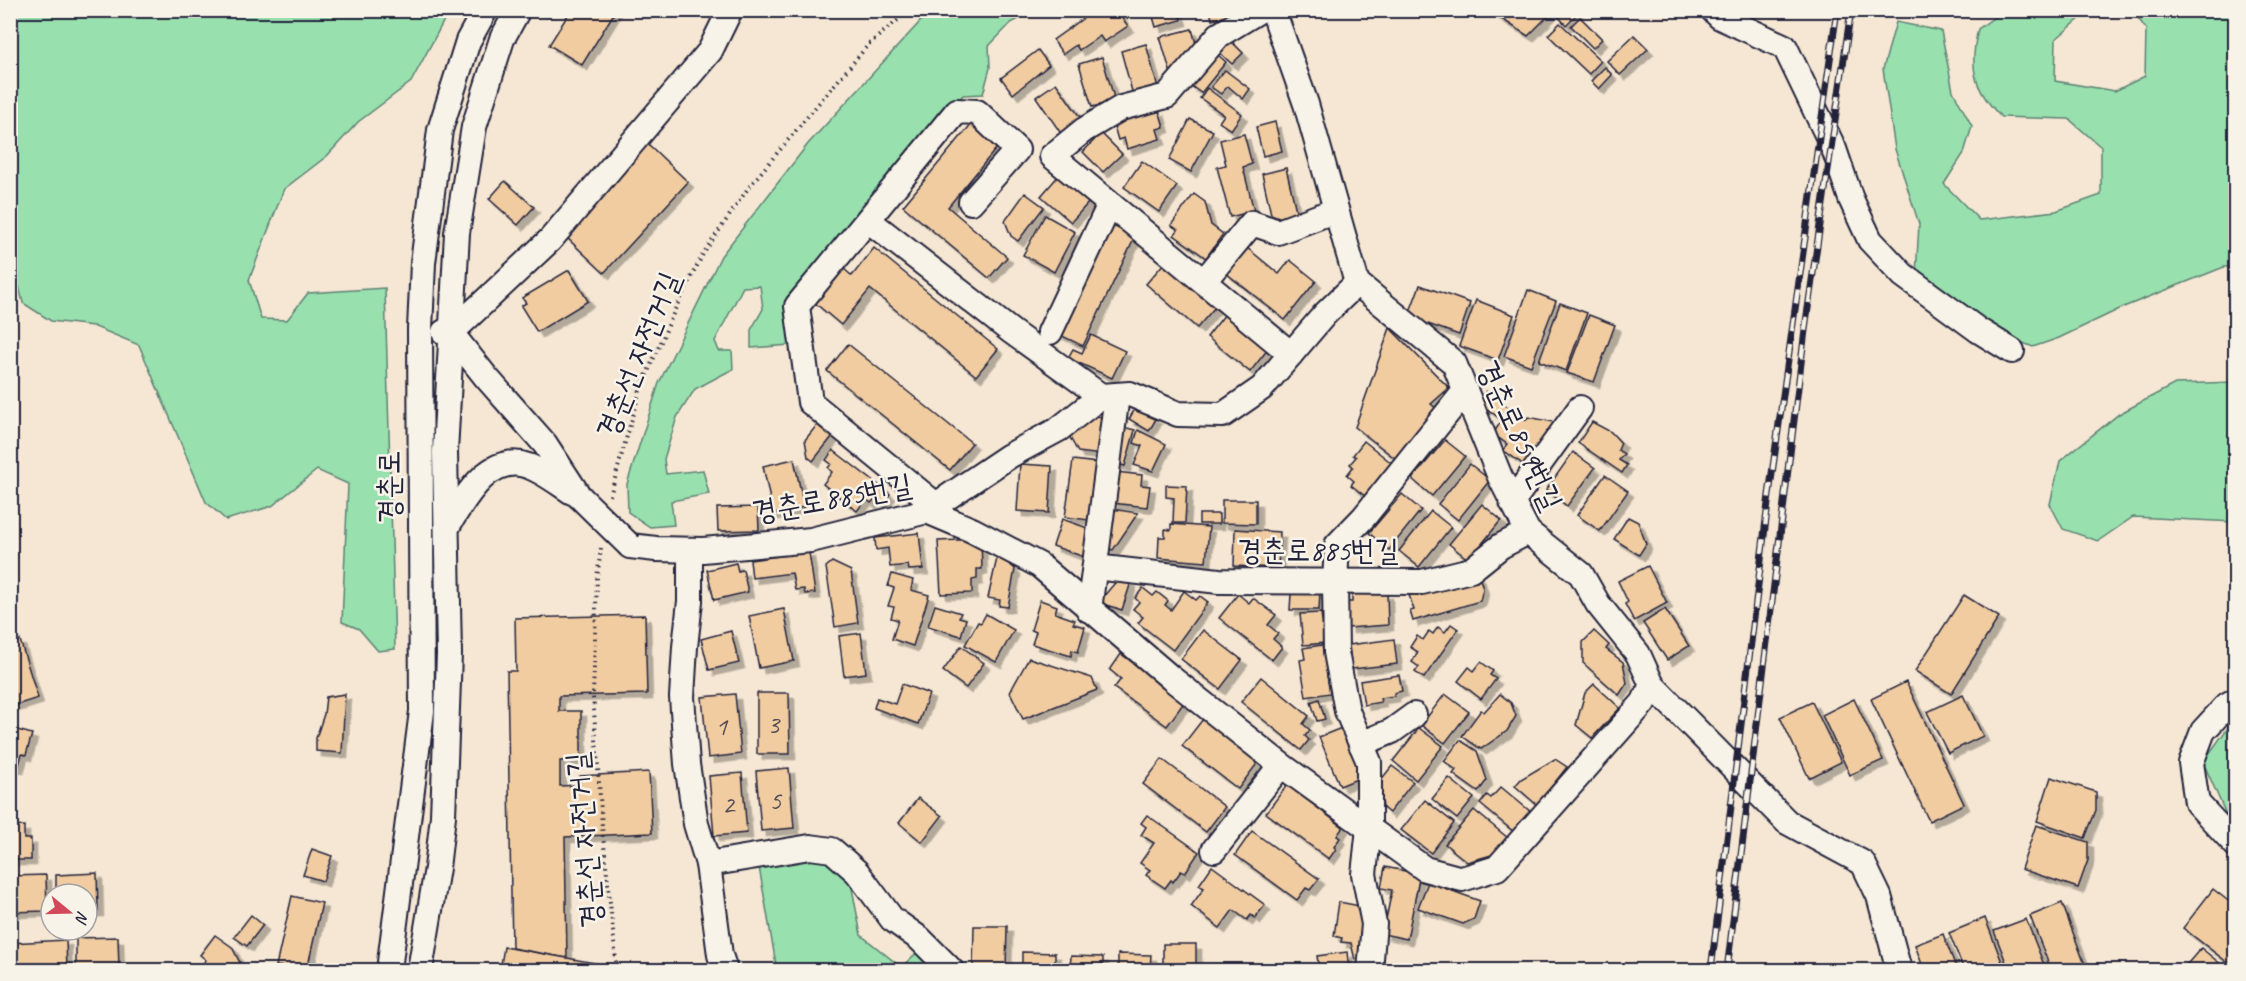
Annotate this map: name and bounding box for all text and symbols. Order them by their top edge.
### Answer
street label: 경춘선 자전거길 [587,266,689,444]
street label: 경춘로859번길 [1469,354,1571,516]
street label: 경춘로 [370,451,408,523]
street label: 경춘로885번길 [749,465,915,531]
street label: 경춘로885번길 [1237,531,1399,569]
house number: 3 [767,707,781,741]
house number: 1 [715,709,729,743]
street label: 경춘선 자전거길 [557,751,611,929]
house number: 5 [769,783,783,817]
house number: 2 [722,787,736,821]
north arrow [39,882,99,942]
text: N [70,909,93,927]

